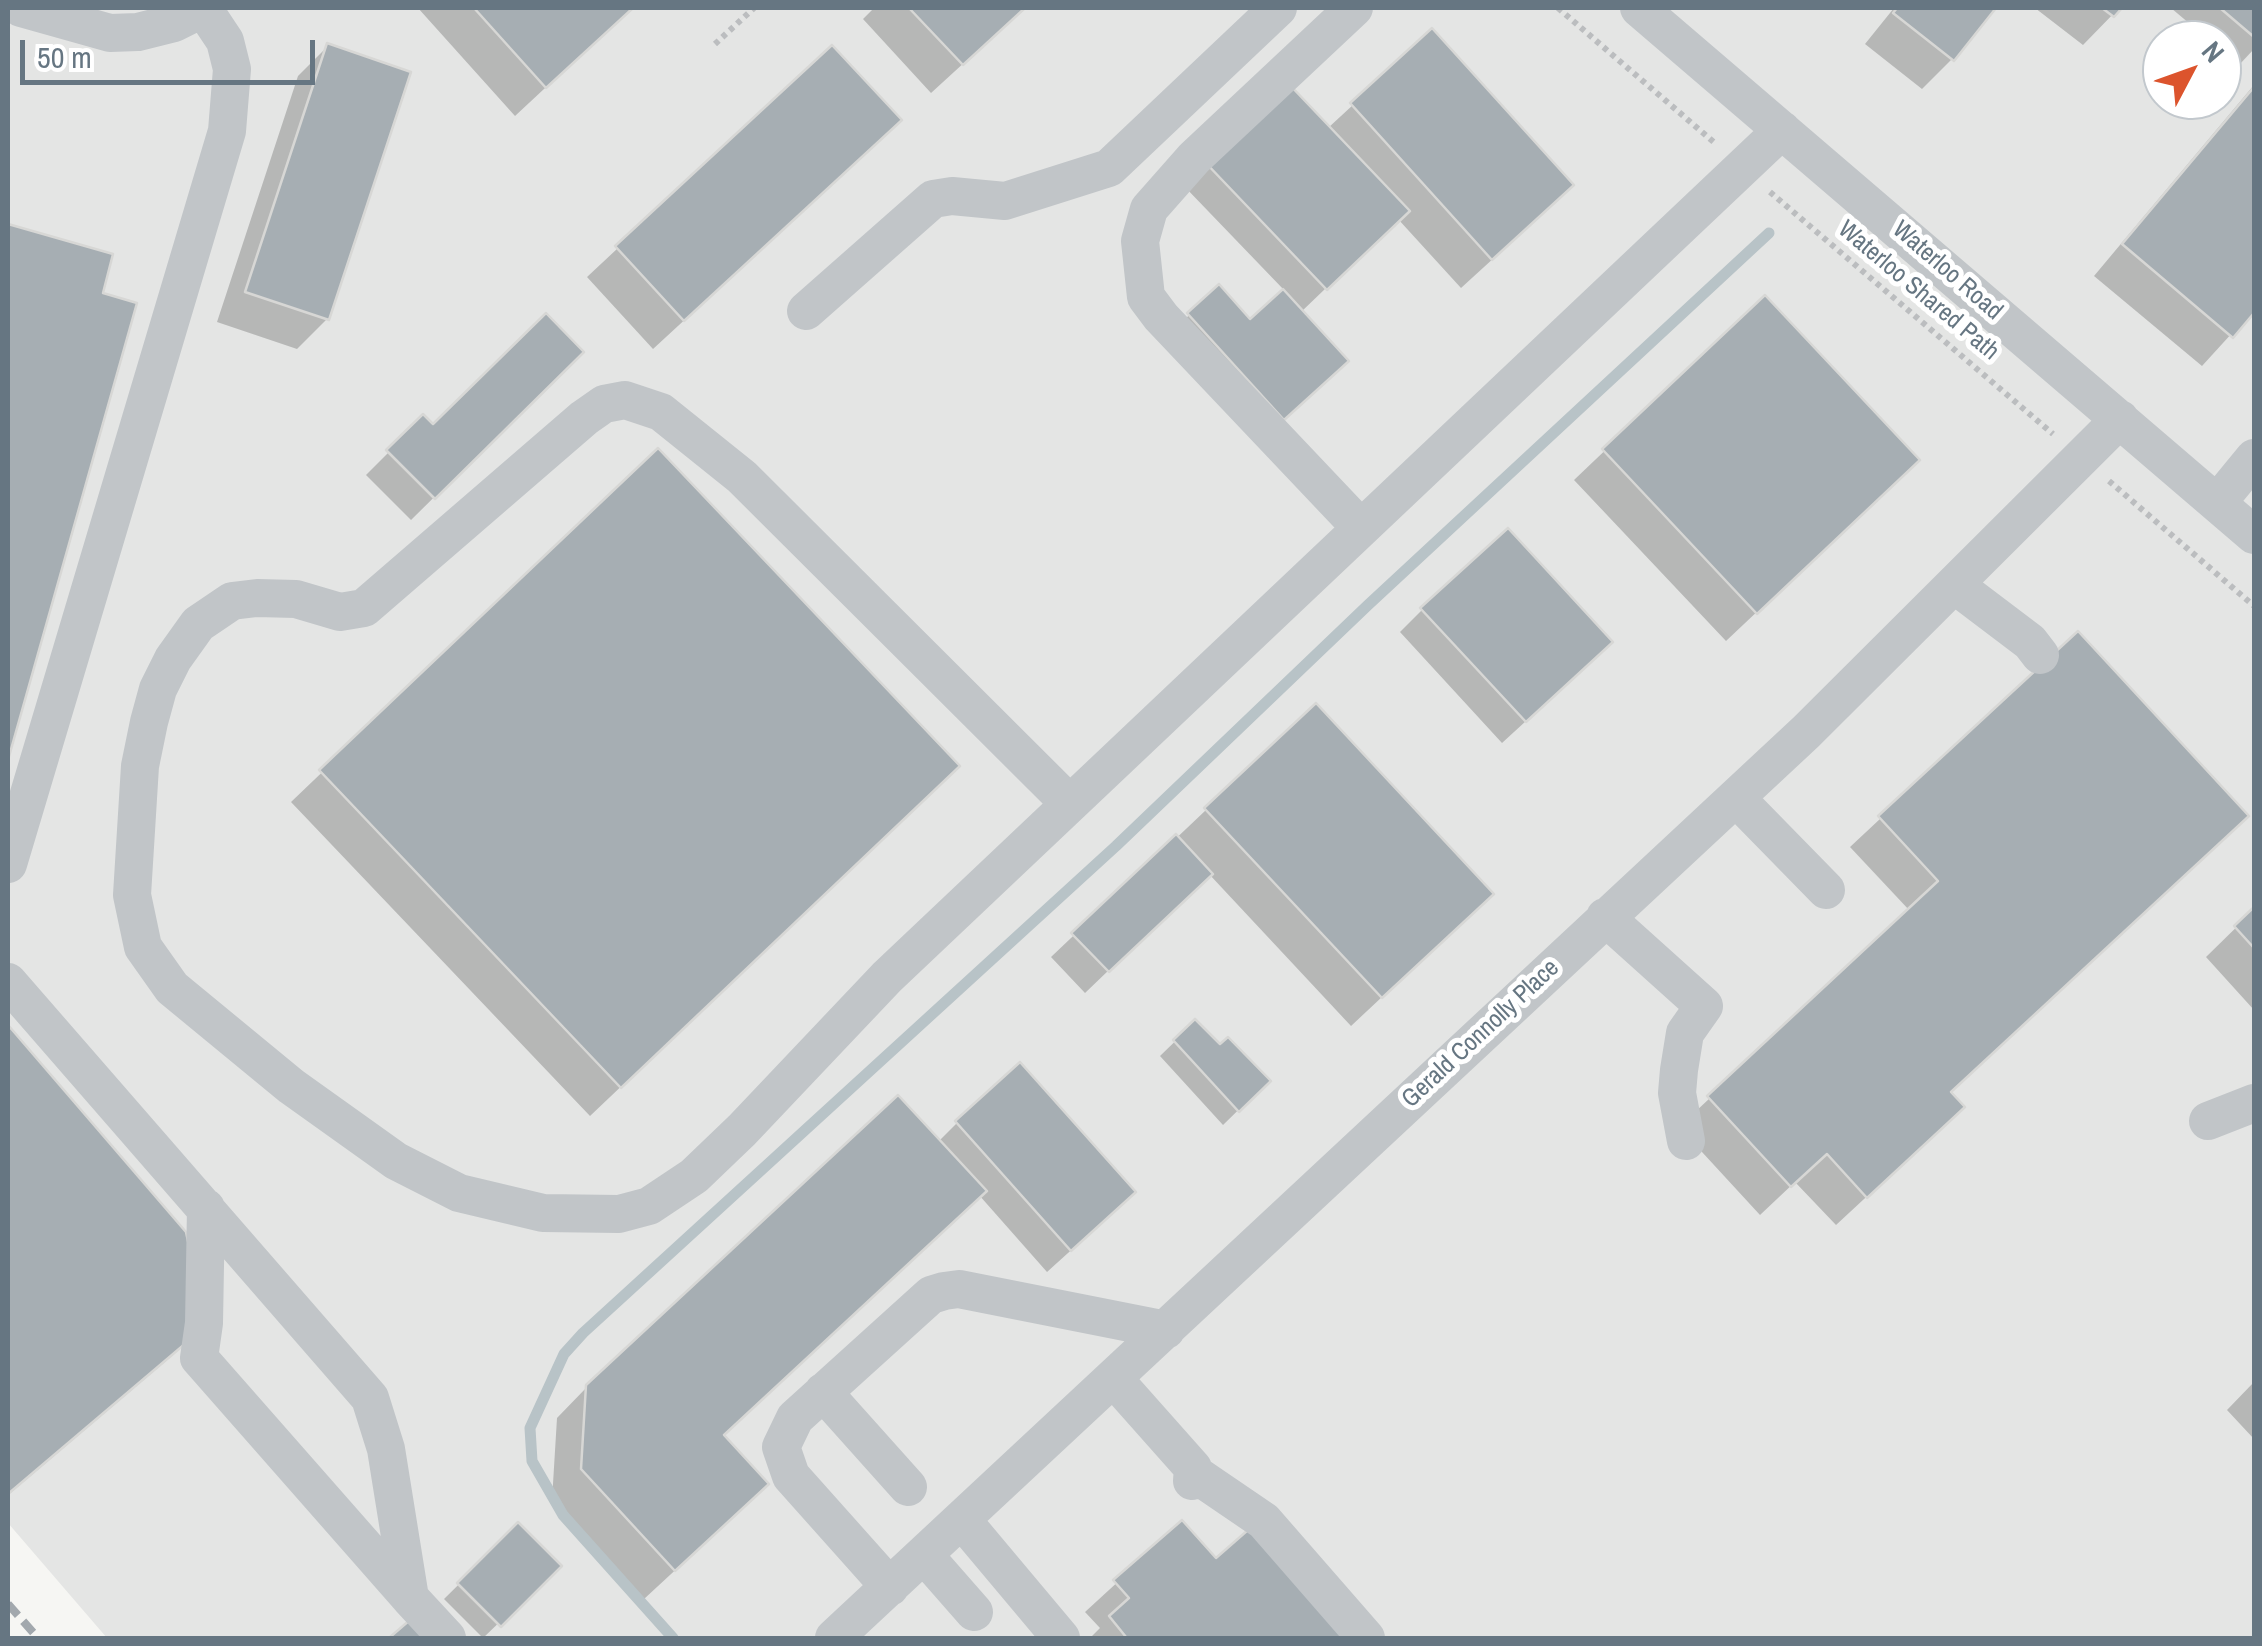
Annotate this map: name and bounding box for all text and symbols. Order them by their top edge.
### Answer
scale bar [25,20,320,82]
north arrow [2142,20,2242,120]
text: N [2193,33,2233,70]
text: 50 m [37,37,92,77]
street label: Waterloo Shared Path [1831,215,2005,367]
street label: Waterloo Road [1886,215,2008,327]
street label: Gerald Connolly Place [1396,953,1566,1115]

